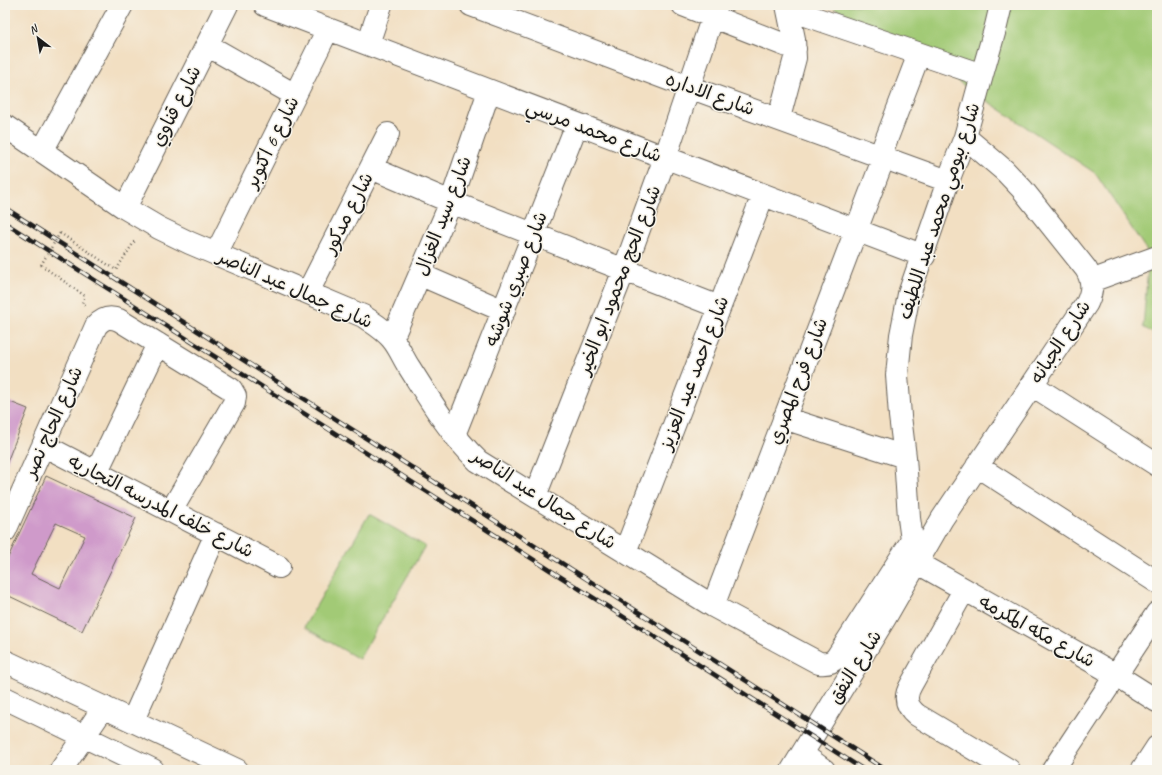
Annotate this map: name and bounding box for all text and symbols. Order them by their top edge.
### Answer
north arrow [18,18,58,58]
text: N [26,21,41,37]
street label: شارع قناوي [145,62,208,151]
street label: شارع الاداره [662,67,758,122]
street label: شارع 6 اكتوبر [239,92,305,194]
street label: شارع محمد مرسي [522,94,665,172]
street label: شارع بيومي محمد عبد اللطيف [893,99,989,324]
street label: شارع سيد الغزال [409,153,478,280]
street label: شارع مدكور [316,168,380,260]
street label: شارع الحج محمود ابو الخير [571,182,667,380]
street label: شارع صبري شوشه [479,208,555,351]
street label: شارع جمال عبد الناصر [211,243,376,335]
street label: شارع احمد عبد العزيز [653,293,735,456]
street label: شارع الجبانه [1024,296,1097,389]
street label: شارع فرح المصري [763,314,835,449]
street label: شارع الحاج نصر [17,362,89,484]
street label: شارع جمال عبد الناصر [465,442,621,556]
street label: شارع خلف المدرسه التجاريه [64,449,258,564]
street label: شارع مكه المكرمه [974,589,1099,674]
street label: شارع النفق [823,626,888,709]

